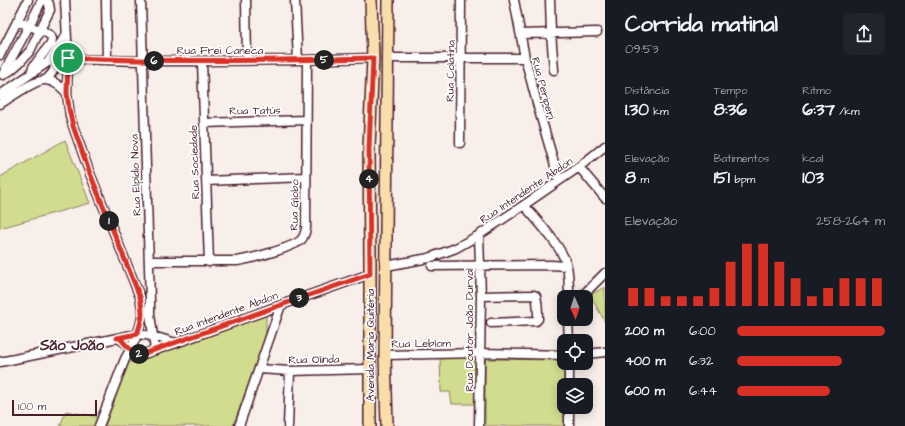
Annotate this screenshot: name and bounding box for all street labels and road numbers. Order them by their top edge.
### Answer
street label: Rua Colatina [442,40,459,102]
street label: Rua Frei Caneca [177,43,264,58]
street label: Rua Periperi [528,55,559,121]
street label: Rua Tatús [229,103,281,118]
street label: Rua Sociedade [186,125,203,199]
street label: Rua Elpídio Nova [127,133,144,216]
street label: Rua Intendente Abdon [477,153,576,227]
street label: Rua Globo [287,178,302,231]
street label: Rua Doutor João Durval [462,268,477,392]
street label: Rua Intendente Abdon [172,288,280,339]
street label: Avenida Maria Quitéria [363,288,378,401]
street label: Rua Leblom [391,335,451,352]
street label: Rua Olinda [288,352,340,367]

